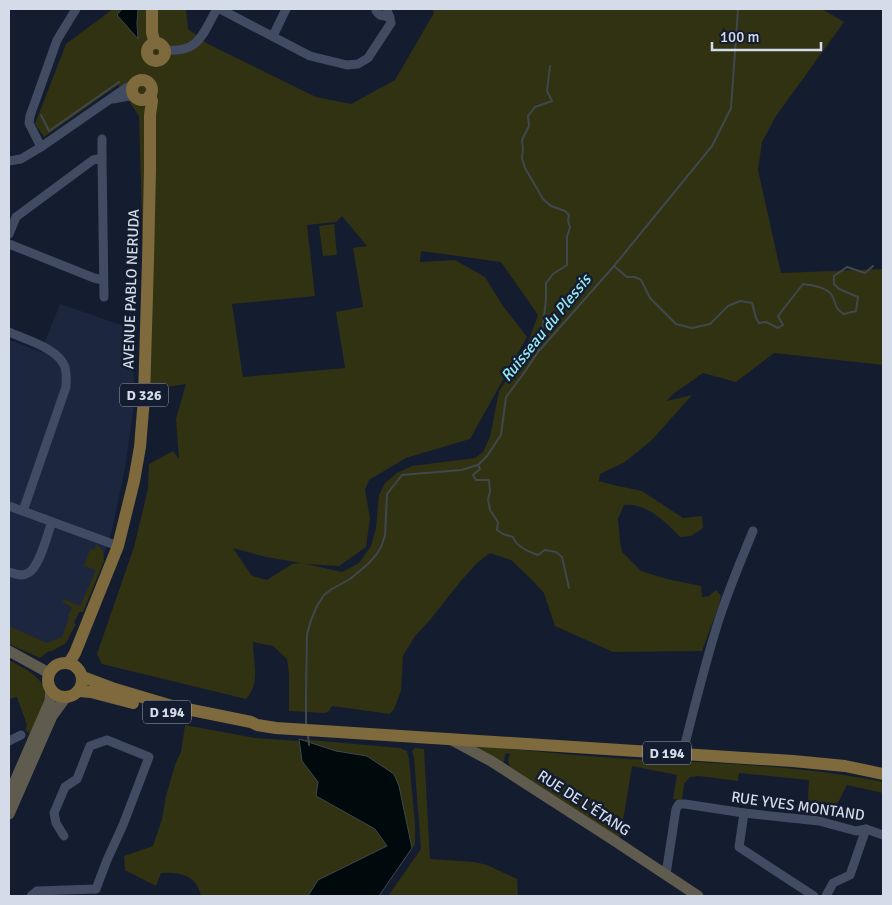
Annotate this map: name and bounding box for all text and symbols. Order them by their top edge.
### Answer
scale bar [712,20,821,52]
text: 100 m [720,28,760,46]
street label: AVENUE PABLO NERUDA [119,209,143,369]
water label: Ruisseau du Plessis [497,269,597,386]
road number: D 326 [120,384,168,406]
road number: D 194 [143,700,191,724]
road number: D 194 [643,741,691,764]
street label: RUE DE L'ÉTANG [534,766,634,840]
street label: RUE YVES MONTAND [730,788,866,824]

